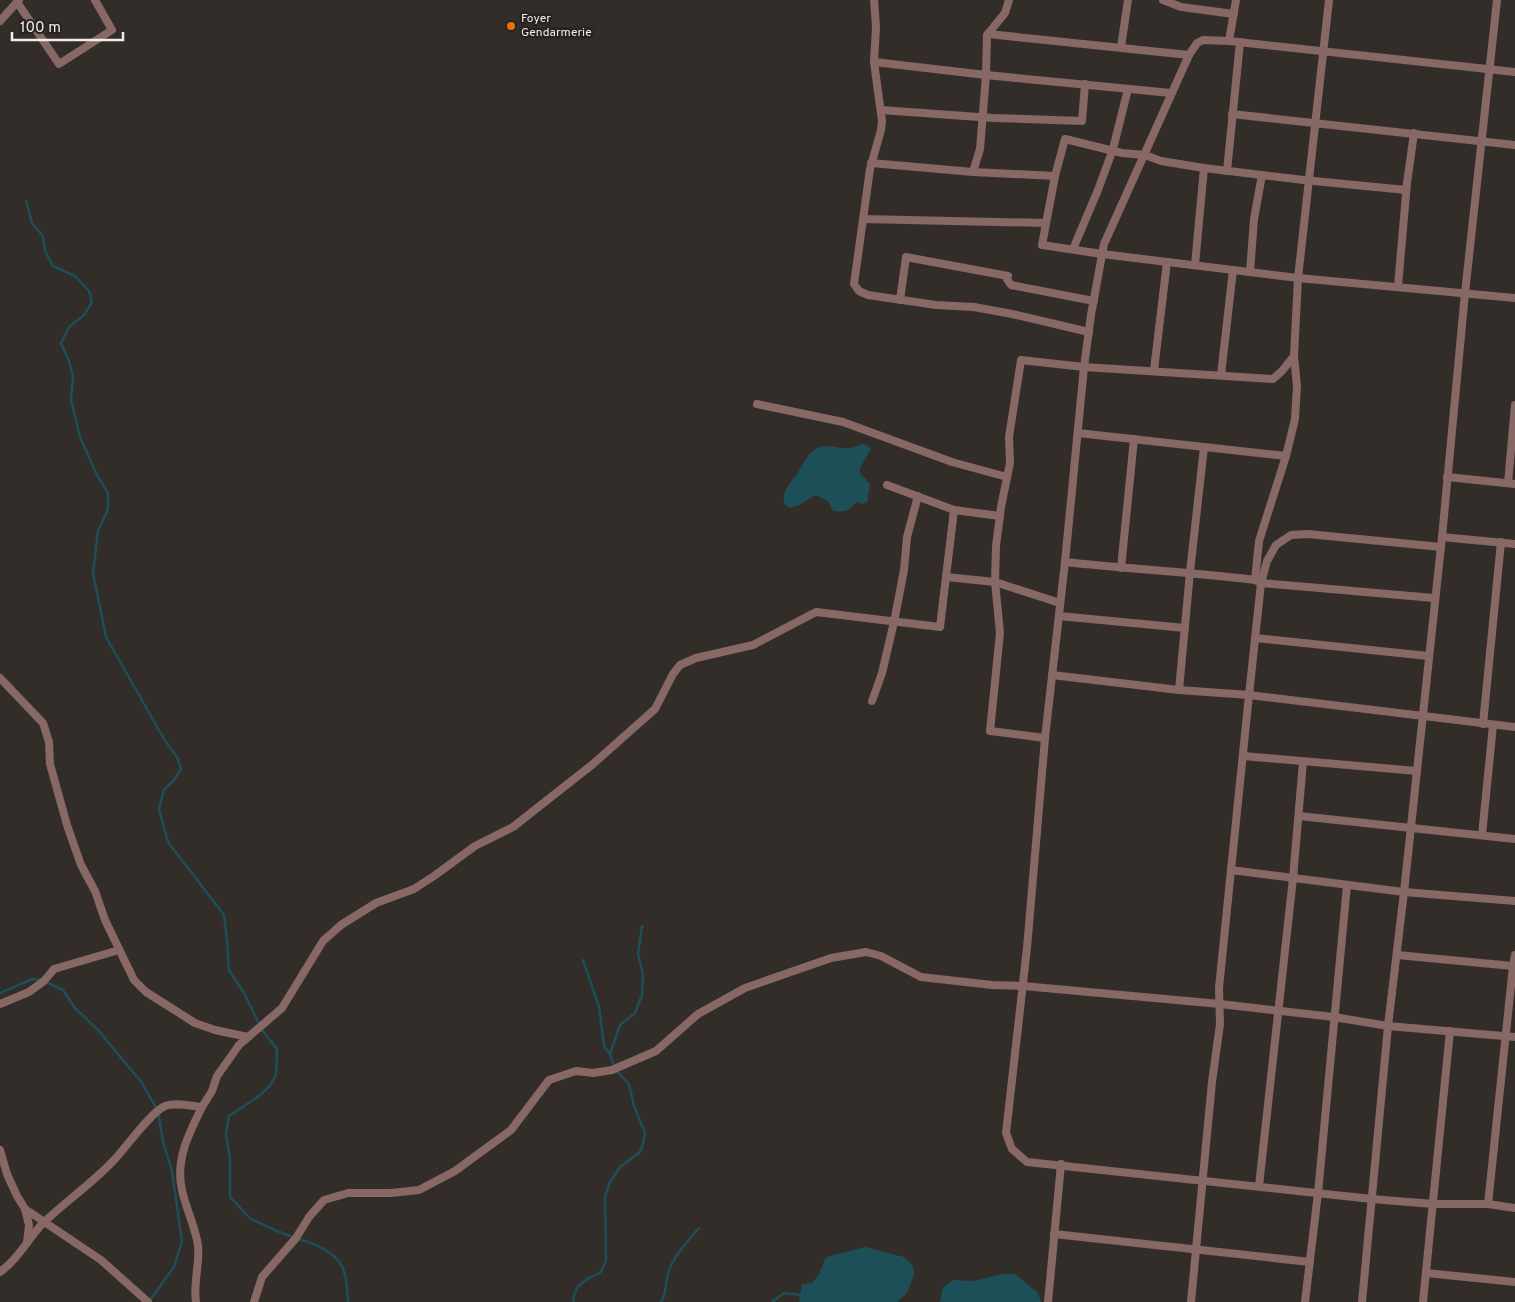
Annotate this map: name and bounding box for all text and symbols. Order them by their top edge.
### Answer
scale bar [12,10,124,42]
place label: Foyer Gendarmerie [521,11,592,41]
text: 100 m [20,19,61,38]
marker: Foyer Gendarmerie [505,20,517,32]

